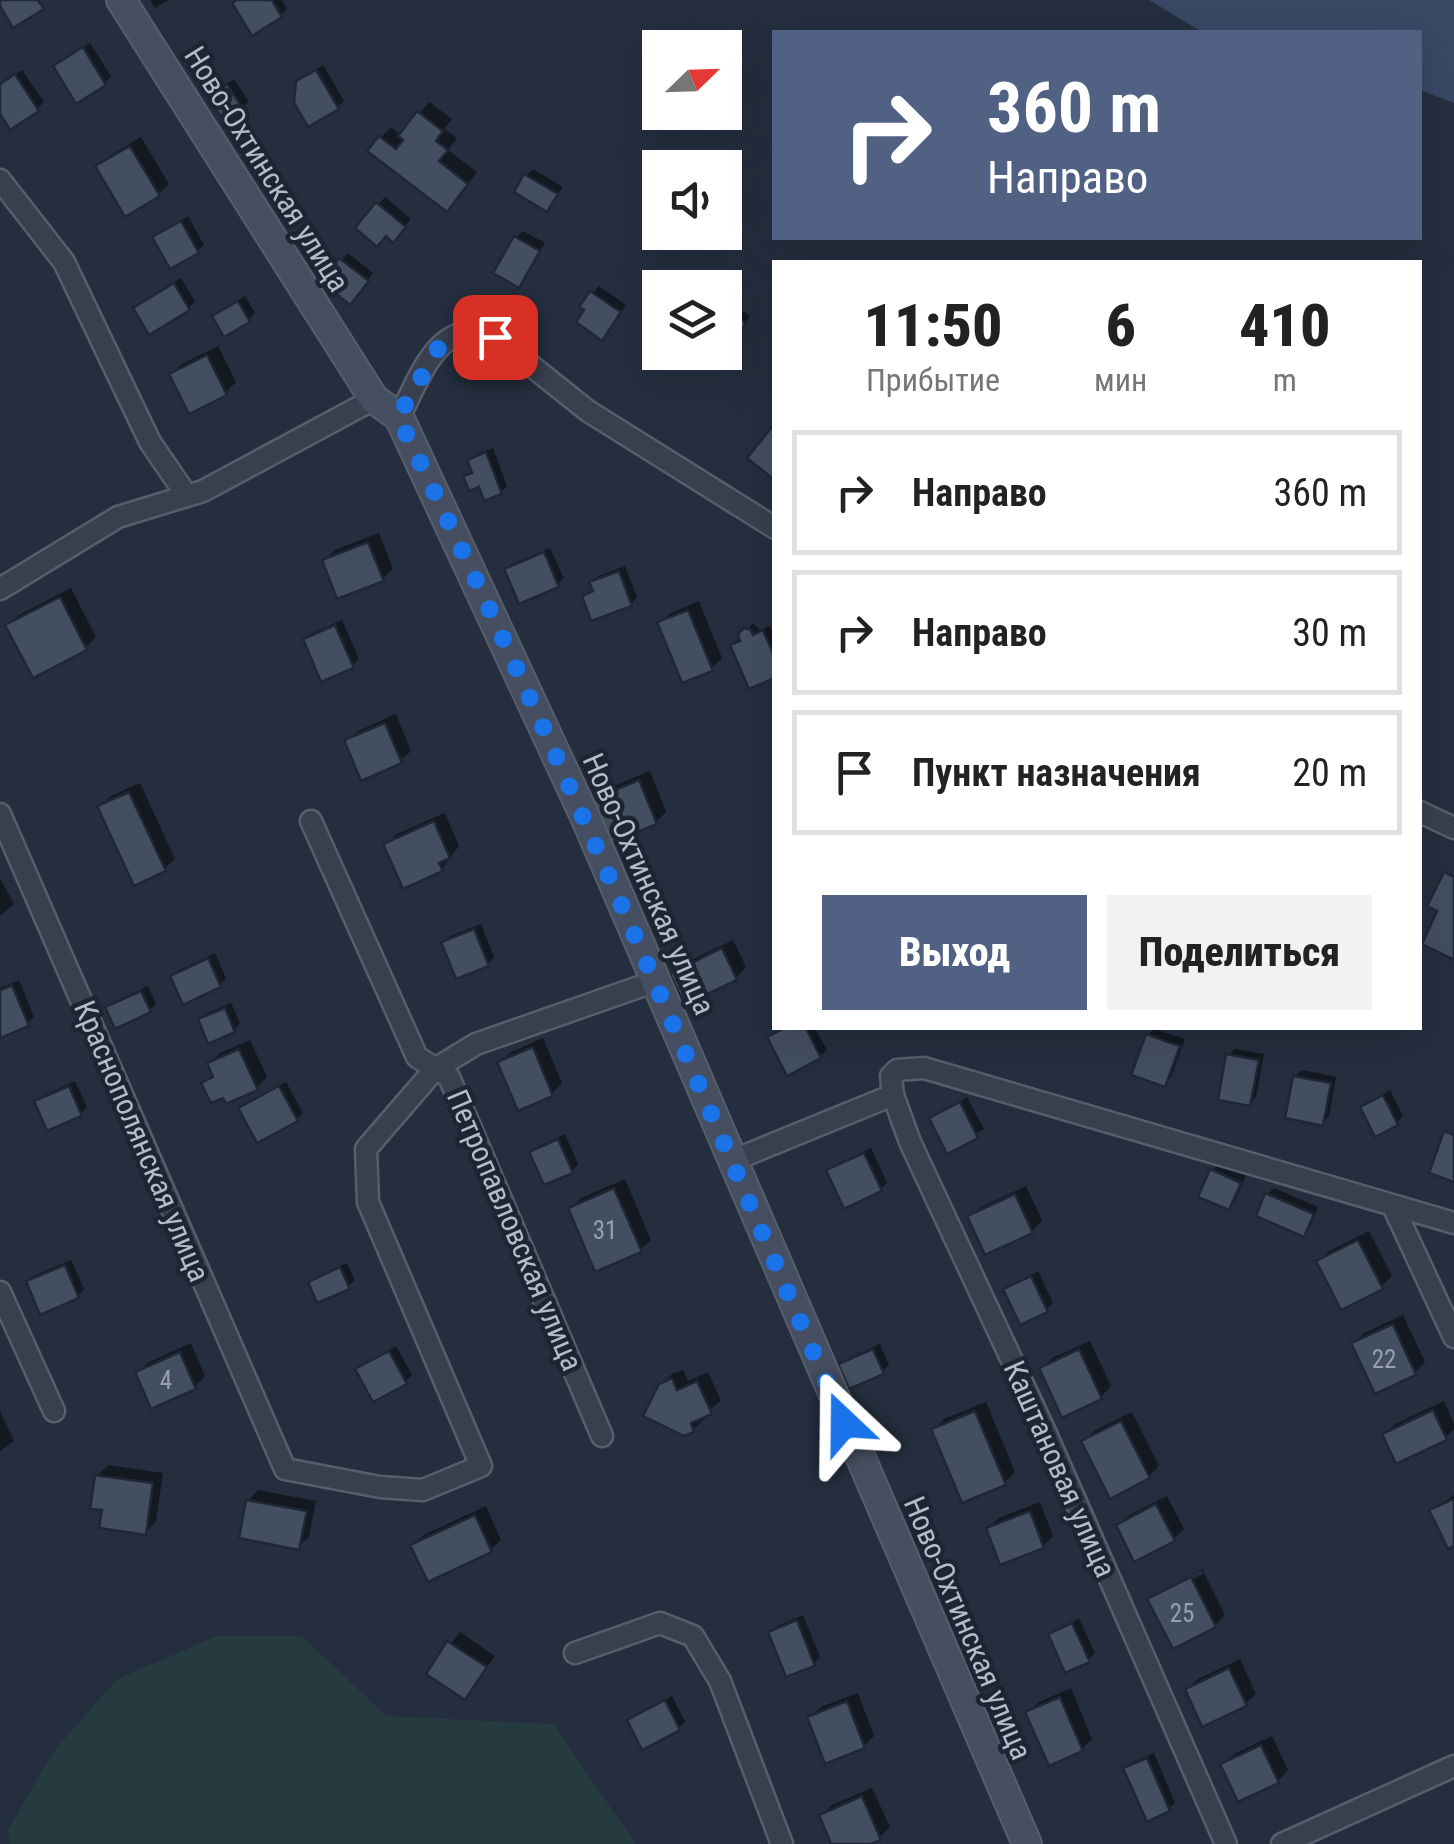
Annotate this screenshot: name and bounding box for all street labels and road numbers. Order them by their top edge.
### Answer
street label: Ново-Охтинская улица [177,40,357,298]
street label: Ново-Охтинская улица [576,748,722,1020]
street label: Краснополянская улица [67,995,217,1287]
street label: Петропавловская улица [440,1084,590,1376]
street label: Каштановая улица [997,1355,1123,1583]
street label: Ново-Охтинская улица [897,1491,1039,1765]

